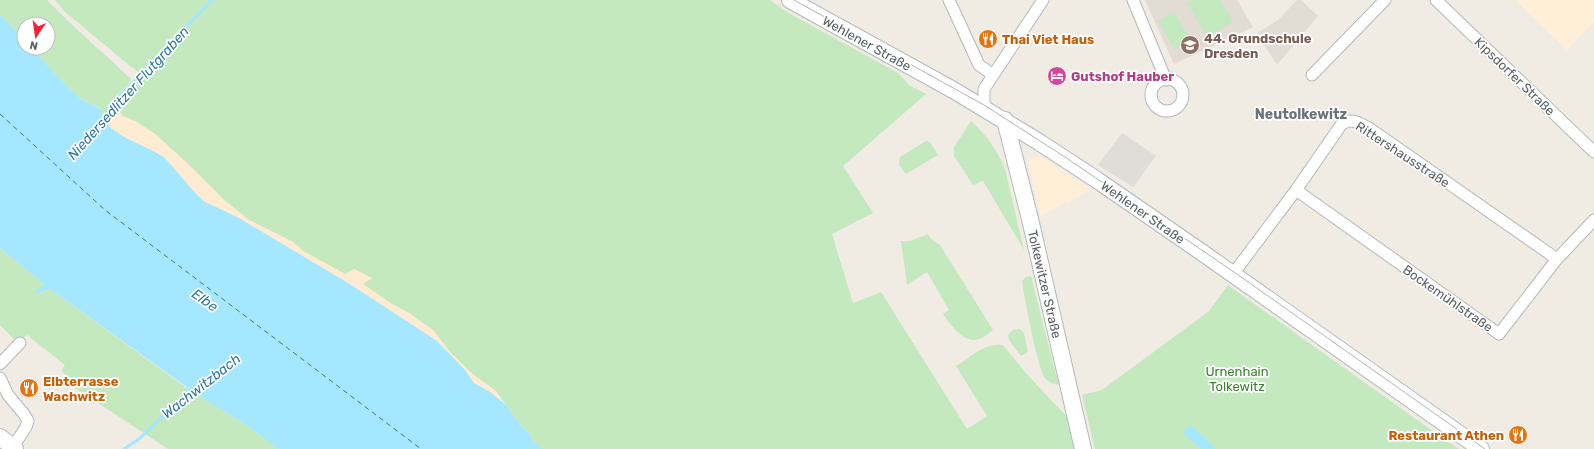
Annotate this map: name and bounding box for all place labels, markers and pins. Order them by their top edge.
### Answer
restaurant icon: Thai Viet Haus [977,28,999,50]
place label: 44. Grundschule Dresden [1204,31,1312,61]
place label: Thai Viet Haus [1002,32,1094,47]
school or university icon: 44. Grundschule Dresden [1179,34,1201,56]
hotel icon: Gutshof Hauber [1046,65,1068,87]
place label: Gutshof Hauber [1071,69,1174,84]
place label: Elbterrasse Wachwitz [43,374,119,404]
restaurant icon: Elbterrasse Wachwitz [18,377,40,399]
restaurant icon: Restaurant Athen [1507,424,1529,446]
place label: Restaurant Athen [1388,428,1504,443]

